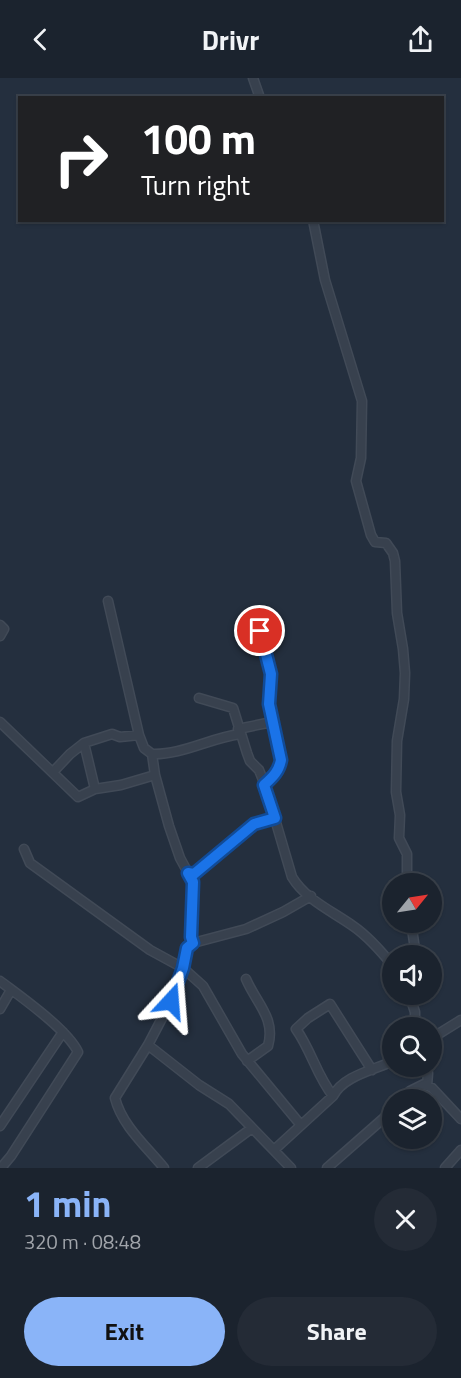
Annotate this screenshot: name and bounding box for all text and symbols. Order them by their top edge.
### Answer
text: Drivr [202,19,259,60]
icon: back [24,23,57,56]
icon: share [404,23,437,56]
text: 100 m [141,106,256,170]
icon: right [42,120,120,198]
text: Turn right [141,164,250,205]
pin [234,605,285,656]
icon: arrive [243,614,276,647]
north arrow [382,873,442,933]
map controls [382,873,442,1149]
button: sound [382,945,442,1005]
position arrow [139,969,203,1033]
button: search [382,1017,442,1077]
button: layers [382,1089,442,1149]
text: 1 min [24,1176,111,1231]
button: close [374,1188,437,1251]
text: 320 m · 08:48 [24,1226,141,1257]
button: Exit [24,1297,225,1366]
button: Share [237,1297,437,1366]

